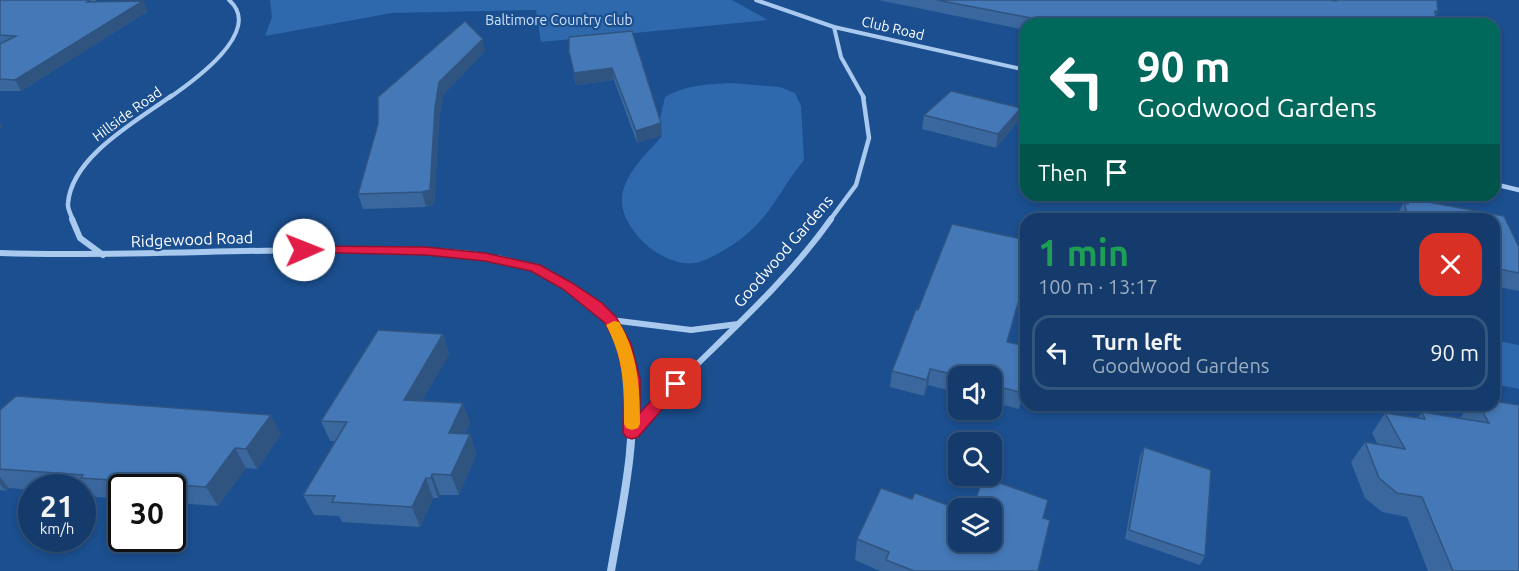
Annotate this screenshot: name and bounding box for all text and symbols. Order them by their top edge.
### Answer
park label: Baltimore Country Club [485,12,633,28]
street label: Club Road [860,13,926,43]
icon: left [1038,42,1116,120]
text: 90 m [1137,43,1231,90]
street label: Hillside Road [89,84,165,144]
text: Goodwood Gardens [1137,92,1377,122]
icon: arrive [1100,156,1133,189]
text: Then [1038,160,1088,185]
street label: Goodwood Gardens [730,191,836,310]
position arrow [272,218,336,282]
street label: Ridgewood Road [131,228,253,250]
text: 1 min [1038,232,1129,273]
button: close [1419,233,1482,296]
text: 100 m · 13:17 [1038,275,1158,298]
text: Turn left [1092,329,1182,354]
icon: left [1041,336,1074,369]
text: 90 m [1430,340,1479,365]
text: Goodwood Gardens [1092,354,1269,377]
pin [650,358,701,409]
map controls [948,366,1002,552]
button: sound [948,366,1002,420]
icon: arrive [659,367,692,400]
button: search [948,432,1002,486]
speed limit sign: 30 [108,474,186,552]
text: 21 [40,489,74,523]
button: layers [948,498,1002,552]
text: km/h [40,520,74,537]

